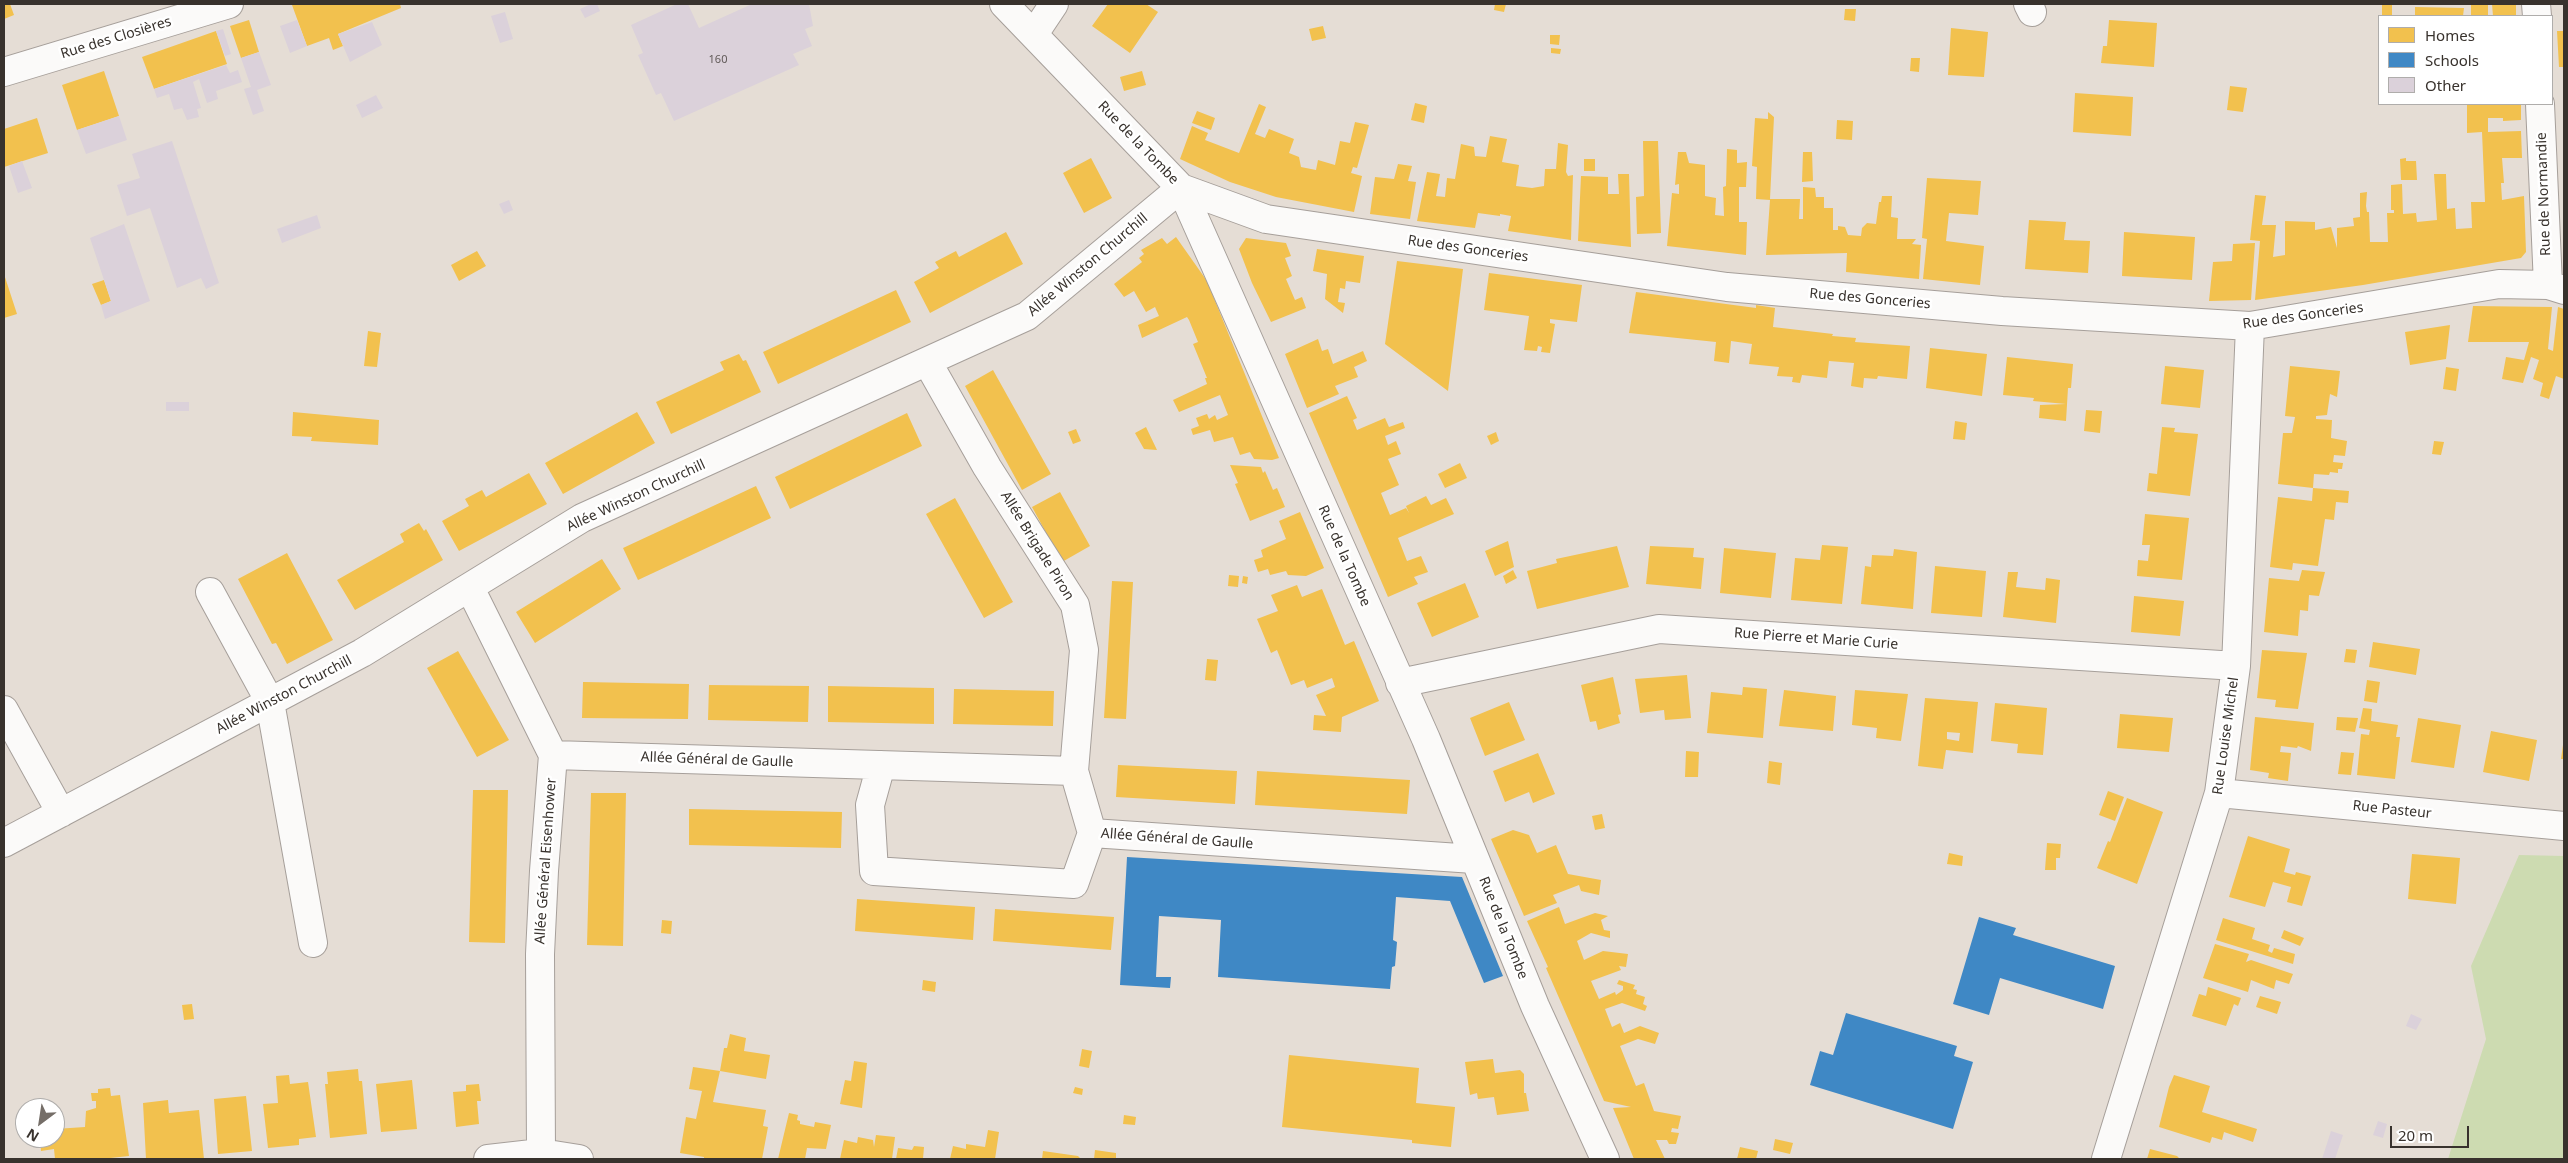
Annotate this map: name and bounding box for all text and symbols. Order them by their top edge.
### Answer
street label: Rue des Closières [59,13,173,63]
legend [2378,15,2553,105]
text: Homes [2425,25,2475,45]
text: Schools [2425,50,2479,70]
house number: 160 [709,53,727,67]
text: Other [2425,75,2466,95]
street label: Rue de la Tombe [1094,98,1182,188]
street label: Rue de Normandie [2533,132,2555,256]
street label: Allée Winston Churchill [1025,210,1151,320]
street label: Rue des Gonceries [1407,232,1529,266]
street label: Rue des Gonceries [1809,285,1931,313]
street label: Rue des Gonceries [2242,299,2364,333]
street label: Allée Winston Churchill [564,456,708,536]
street label: Allée Brigade Piron [997,488,1077,604]
street label: Rue de la Tombe [1314,503,1374,609]
street label: Rue Pierre et Marie Curie [1733,625,1899,653]
street label: Allée Winston Churchill [213,652,355,738]
street label: Rue Louise Michel [2209,676,2243,796]
street label: Allée Général de Gaulle [640,749,794,771]
street label: Allée Général Eisenhower [532,777,560,945]
street label: Rue Pasteur [2352,798,2432,822]
street label: Allée Général de Gaulle [1100,825,1254,853]
street label: Rue de la Tombe [1475,874,1531,982]
north arrow [15,1098,65,1148]
scale bar [2393,1116,2472,1148]
text: N [23,1124,42,1147]
text: 20 m [2398,1125,2433,1145]

